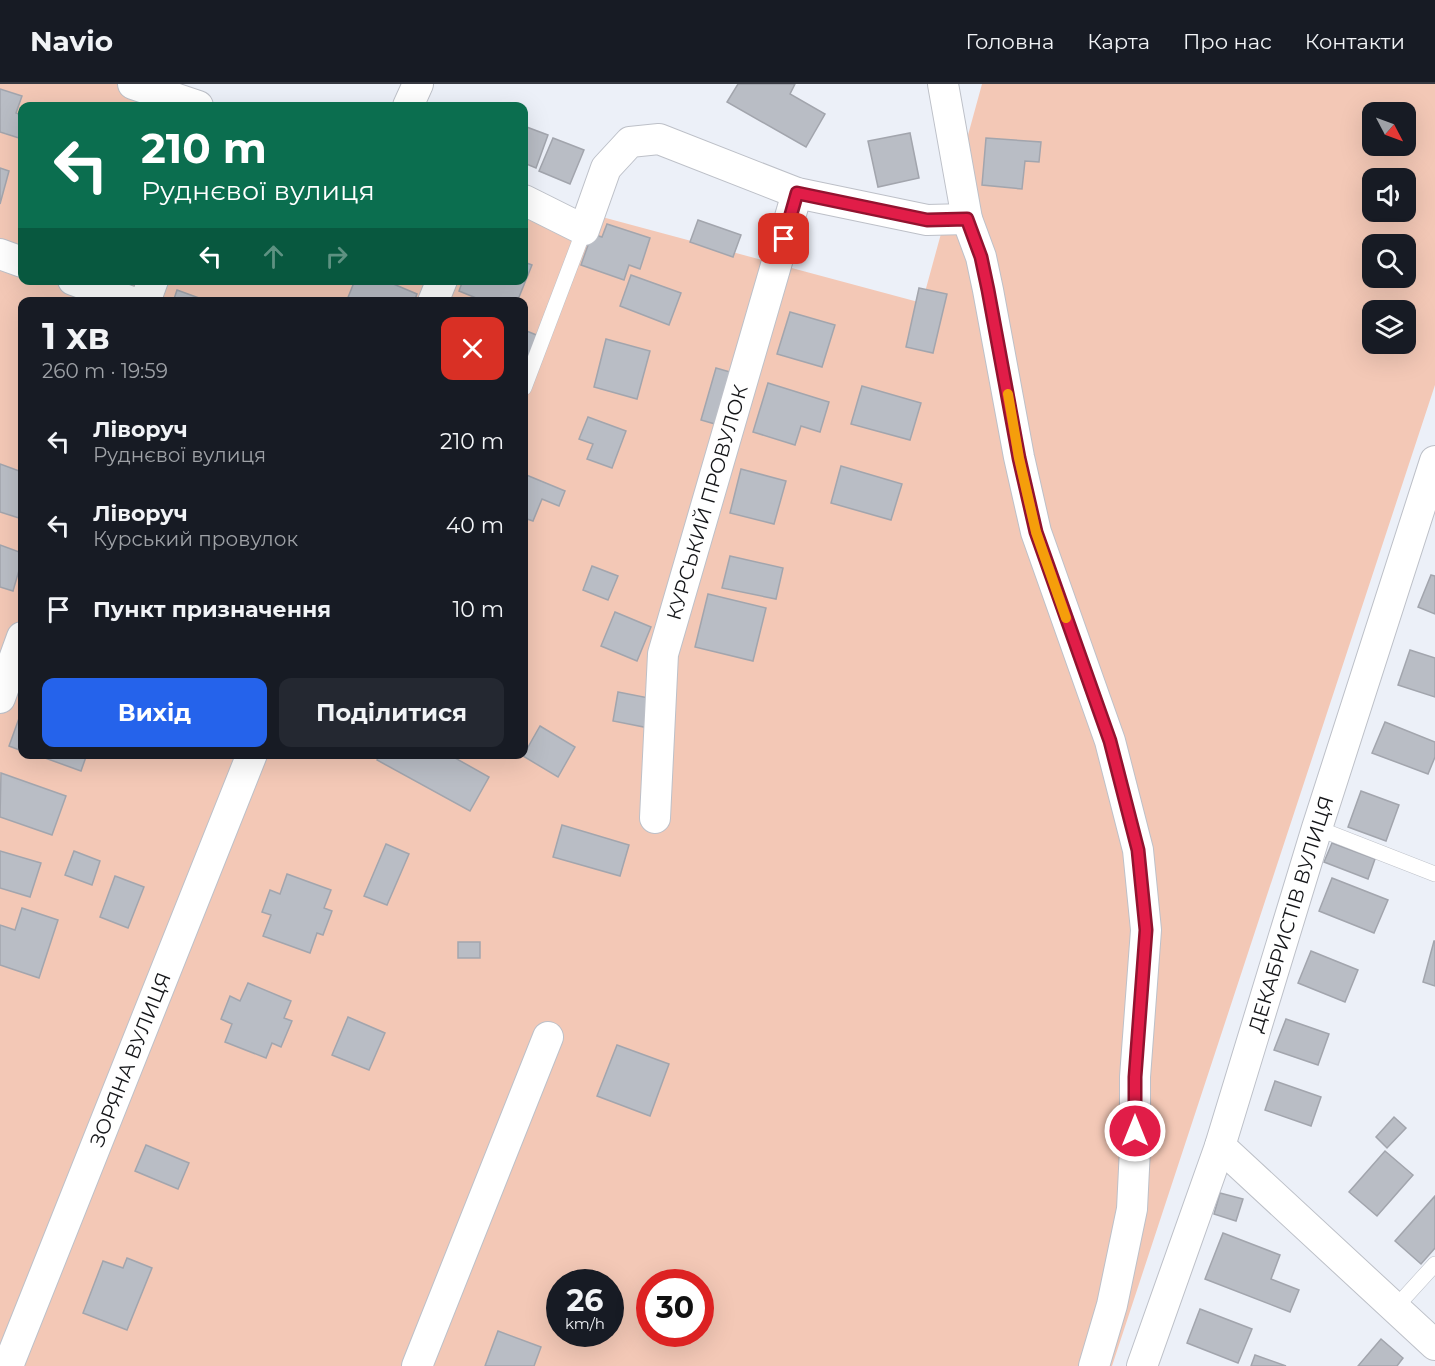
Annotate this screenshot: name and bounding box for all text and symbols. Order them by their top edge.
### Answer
text: Navio [30,24,113,58]
text: Головна [966,29,1054,54]
text: Карта [1087,29,1150,54]
text: Про нас [1183,29,1272,54]
text: Контакти [1305,29,1405,54]
north arrow [1362,102,1416,156]
map controls [1362,102,1416,354]
text: 210 m [141,122,267,174]
icon: left [42,126,120,204]
button: sound [1362,168,1416,222]
text: Руднєвої вулиця [141,174,375,207]
pin [758,213,809,264]
icon: arrive [767,222,800,255]
button: search [1362,234,1416,288]
icon: left [194,240,227,273]
icon: ahead [257,240,290,273]
icon: right [320,240,353,273]
button: layers [1362,300,1416,354]
text: 1 хв [42,314,110,358]
button: close [441,317,504,380]
text: 260 m · 19:59 [42,359,168,383]
street label: КУРСЬКИЙ ПРОВУЛОК [661,382,753,623]
text: Ліворуч [93,416,188,443]
icon: left [42,425,75,458]
text: 210 m [440,428,504,455]
text: Руднєвої вулиця [93,443,266,467]
text: Ліворуч [93,500,188,527]
icon: left [42,509,75,542]
text: 40 m [446,512,504,539]
text: Курський провулок [93,527,298,551]
icon: arrive [42,593,75,626]
text: Пункт призначення [93,596,331,623]
text: 10 m [452,596,504,623]
button: Вихід [42,678,267,747]
button: Поділитися [279,678,504,747]
street label: ДЕКАБРИСТІВ ВУЛИЦЯ [1243,793,1339,1035]
street label: ЗОРЯНА ВУЛИЦЯ [85,969,176,1150]
position arrow [1103,1099,1167,1163]
speed limit sign: 30 [636,1269,714,1347]
text: 26 [567,1282,603,1319]
text: km/h [565,1314,605,1333]

